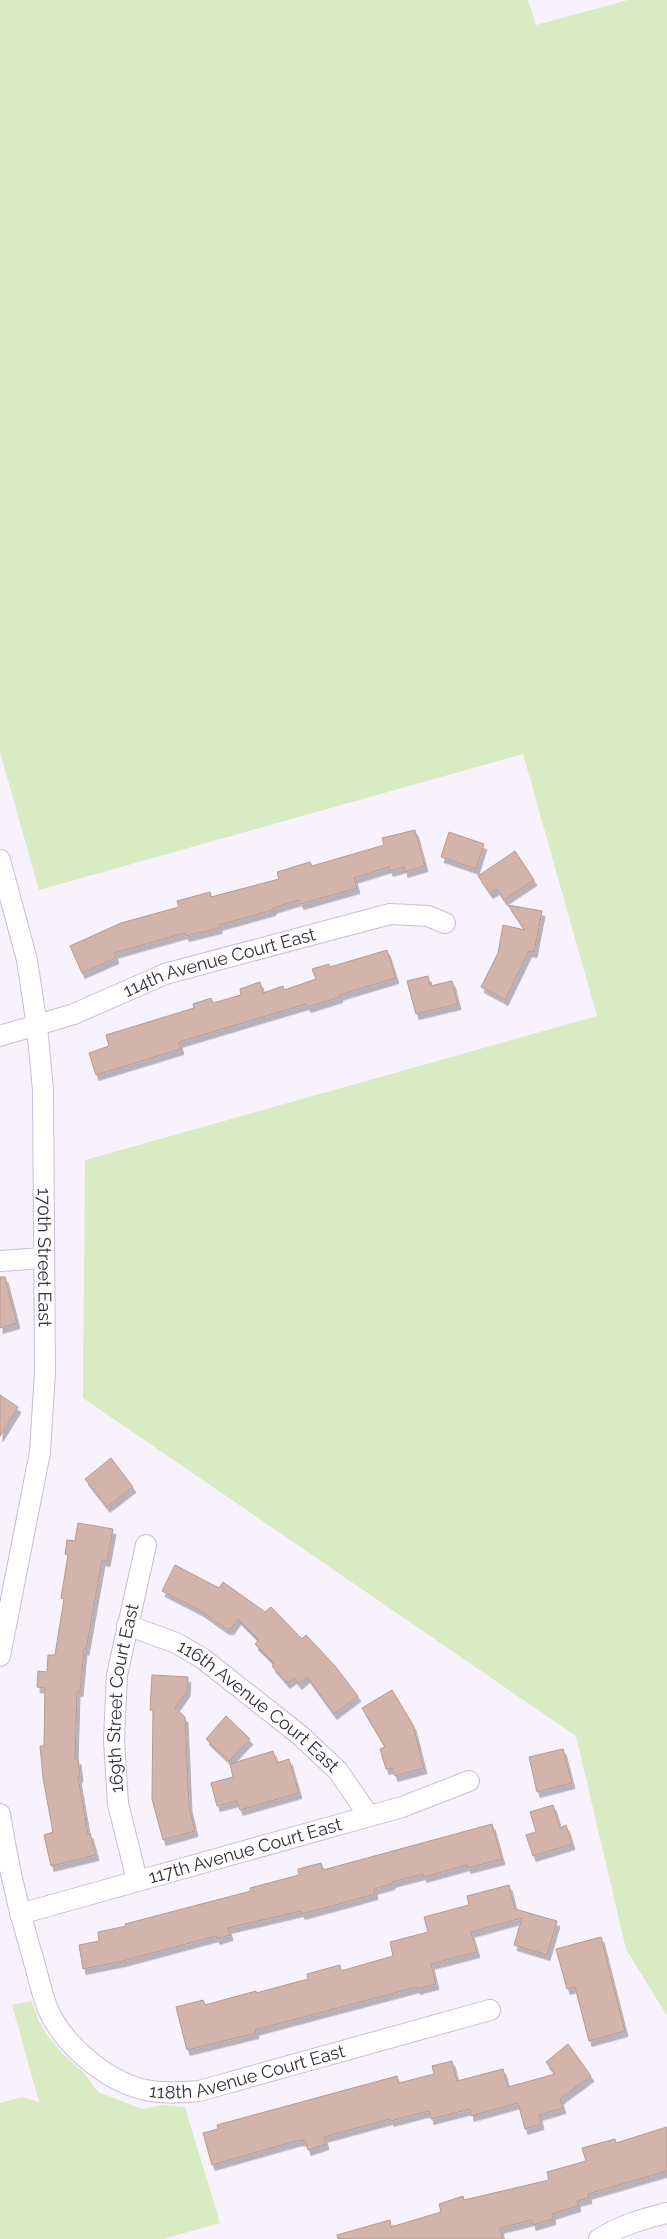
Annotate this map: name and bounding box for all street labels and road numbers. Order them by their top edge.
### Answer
street label: 114th Avenue Court East [120,923,318,1001]
street label: 170th Street East [34,1188,56,1327]
street label: 169th Street Court East [103,1601,143,1794]
street label: 116th Avenue Court East [174,1635,344,1776]
street label: 117th Avenue Court East [146,1813,344,1887]
street label: 118th Avenue Court East [148,2040,347,2102]

